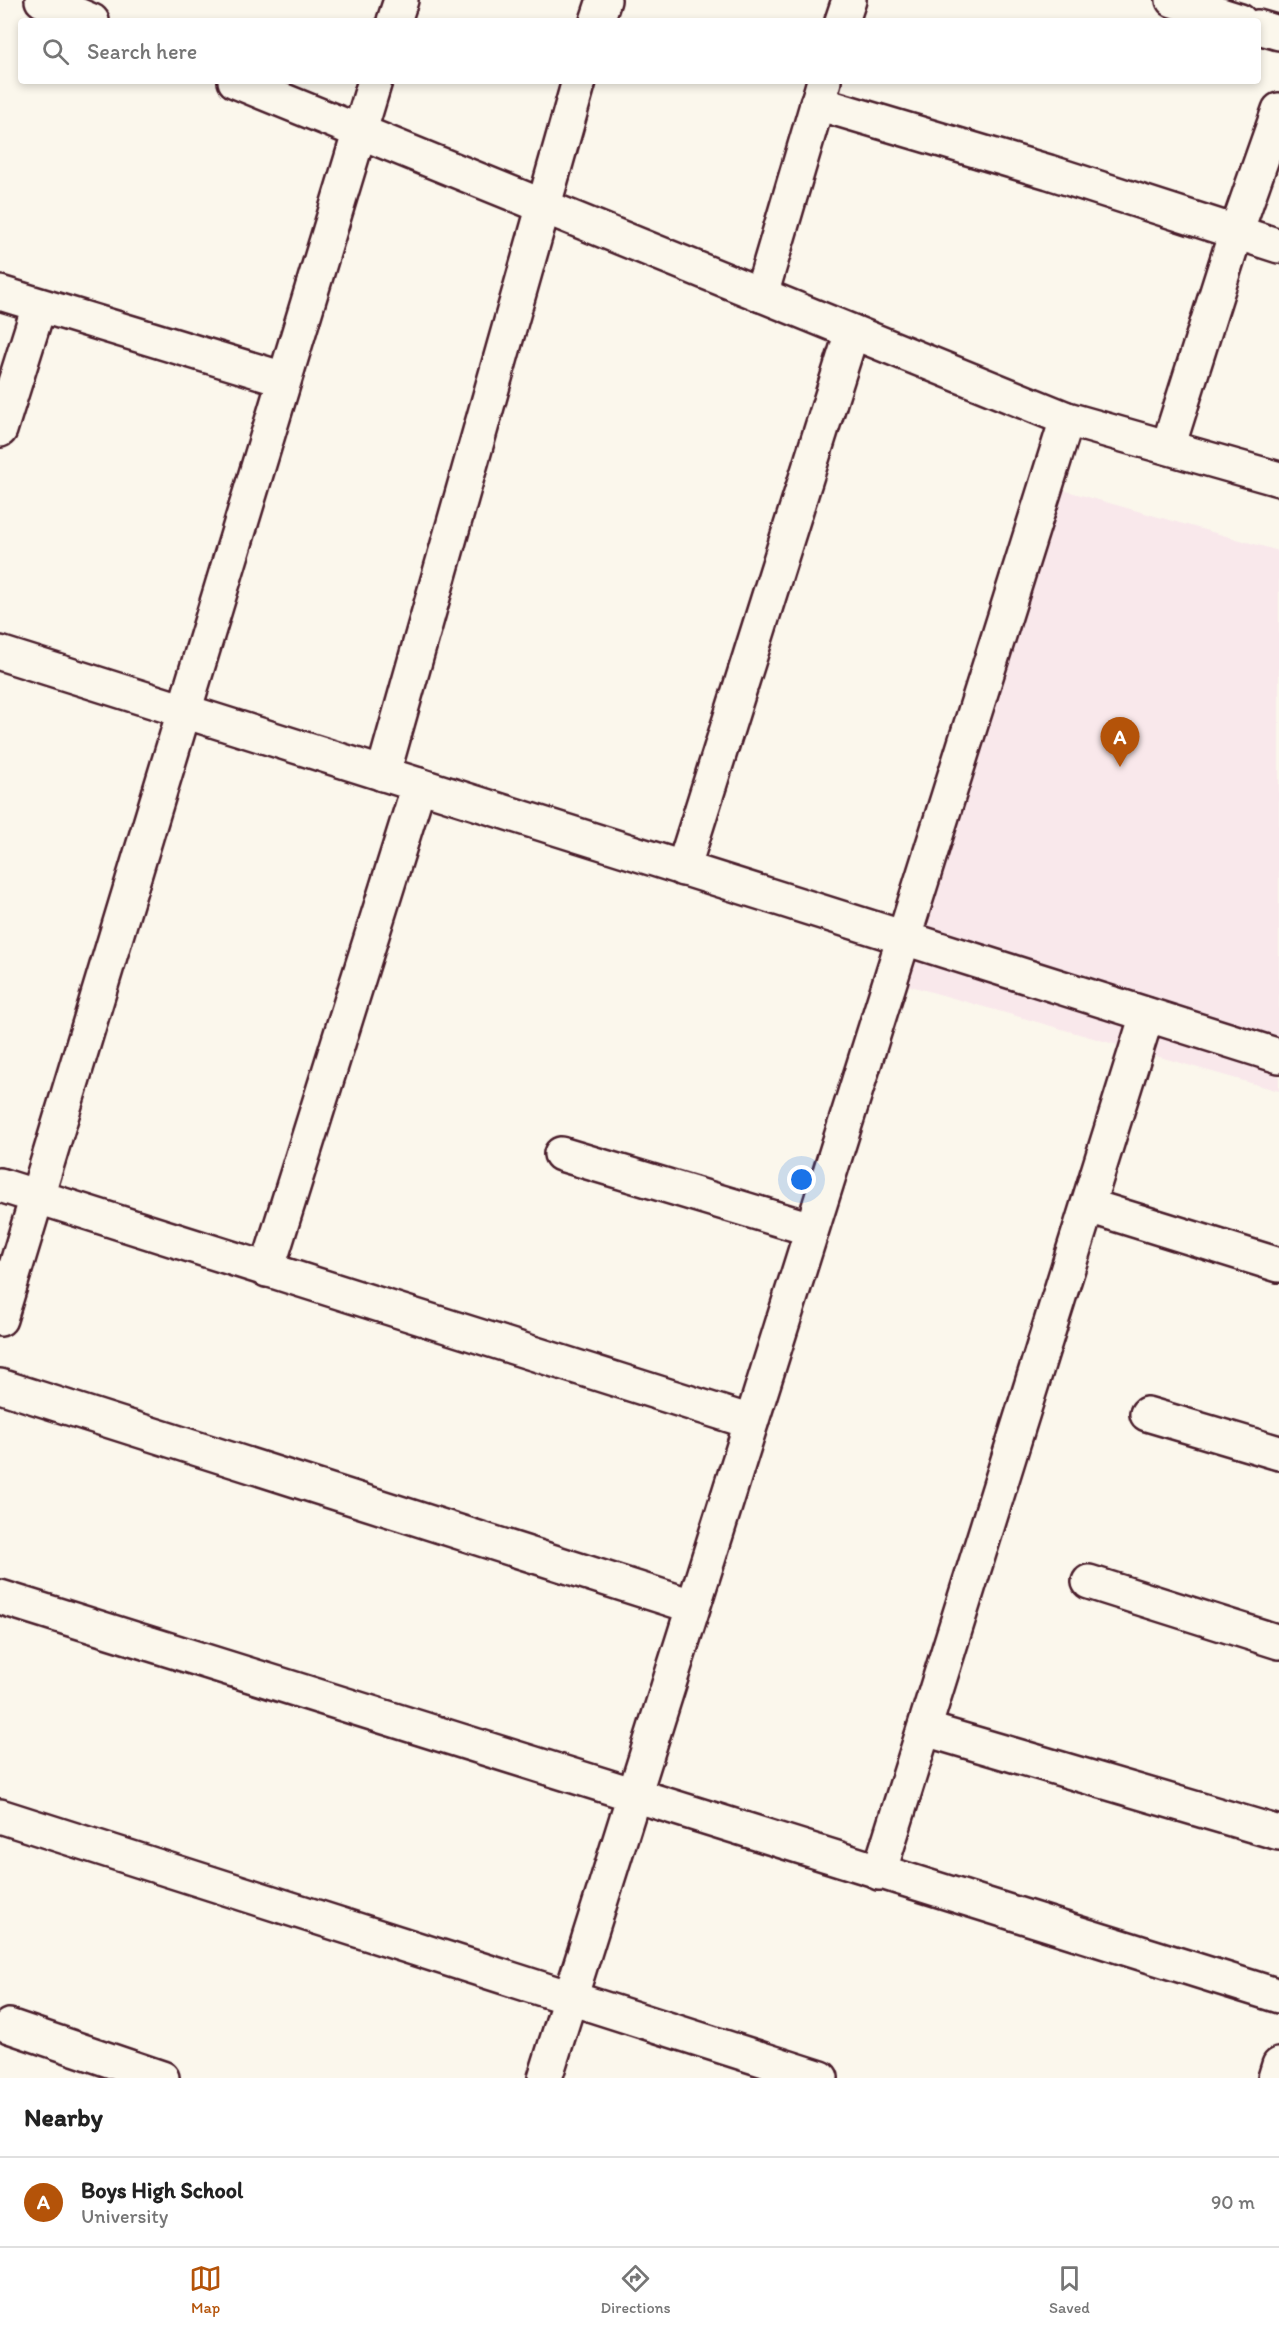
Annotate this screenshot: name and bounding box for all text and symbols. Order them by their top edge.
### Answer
search box [18,18,1261,84]
icon: search [39,35,72,68]
text: Search here [87,38,197,65]
pin: A [1100,718,1140,767]
your location [787,1165,816,1194]
text: Nearby [24,2101,103,2133]
text: Boys High School [81,2177,243,2204]
text: A [37,2190,50,2214]
text: 90 m [1211,2190,1255,2214]
text: University [81,2204,168,2228]
tab: Map [189,2262,222,2317]
tab: Directions [600,2262,671,2317]
tab: Saved [1049,2262,1090,2317]

